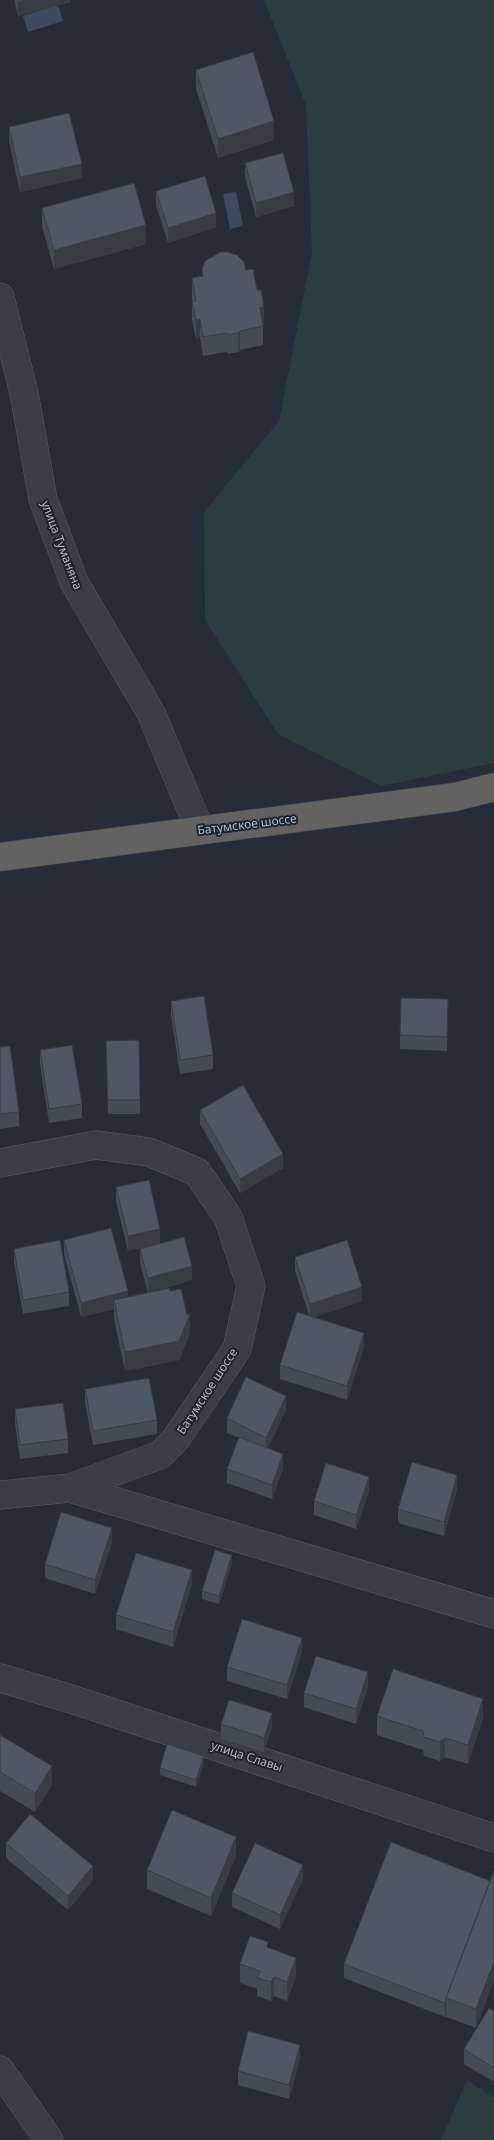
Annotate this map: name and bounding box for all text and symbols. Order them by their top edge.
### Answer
street label: улица Туманяна [37,498,87,592]
street label: Батумское шоссе [196,809,298,839]
street label: Батумское шоссе [173,1344,242,1437]
street label: улица Славы [209,1736,285,1776]

